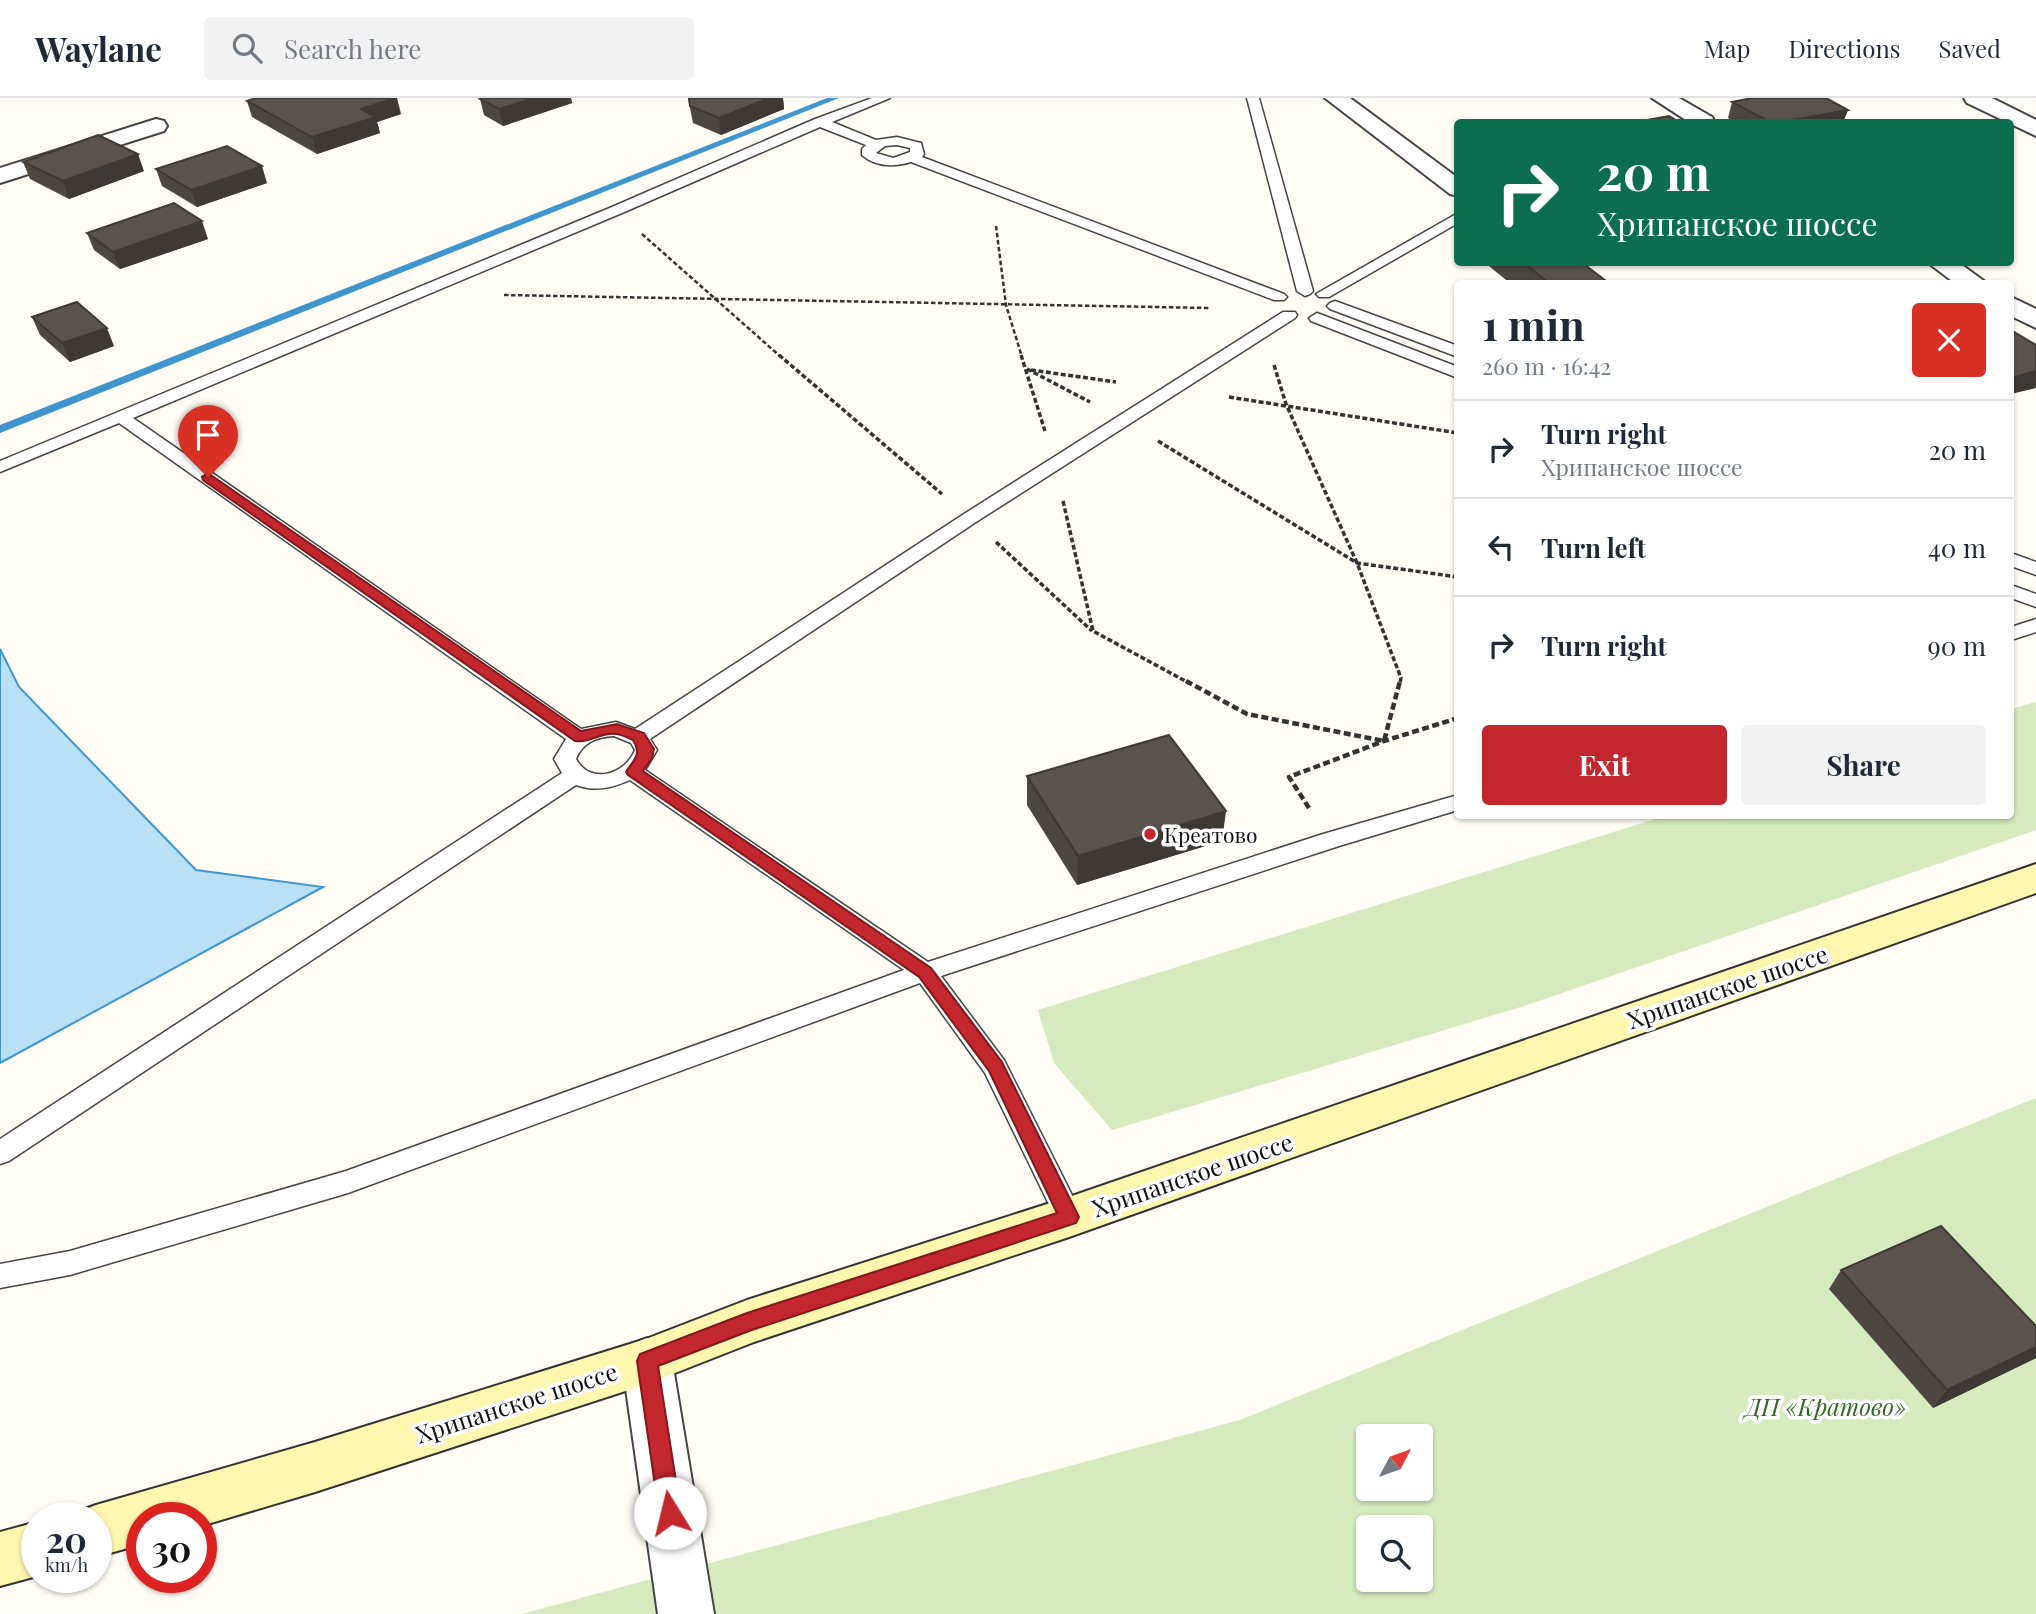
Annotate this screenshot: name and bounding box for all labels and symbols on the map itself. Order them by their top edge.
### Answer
pin [178,405,238,477]
place label: Креатово [1164,820,1258,848]
marker: Креатово [1142,826,1158,842]
street label: Хрипанское шоссе [1622,937,1832,1035]
street label: Хрипанское шоссе [1087,1125,1297,1223]
street label: Хрипанское шоссе [411,1354,621,1450]
park label: ДП «Кратово» [1742,1390,1906,1422]
north arrow [1356,1424,1433,1502]
position arrow [633,1476,707,1550]
speed limit sign: 30 [126,1502,217,1593]

